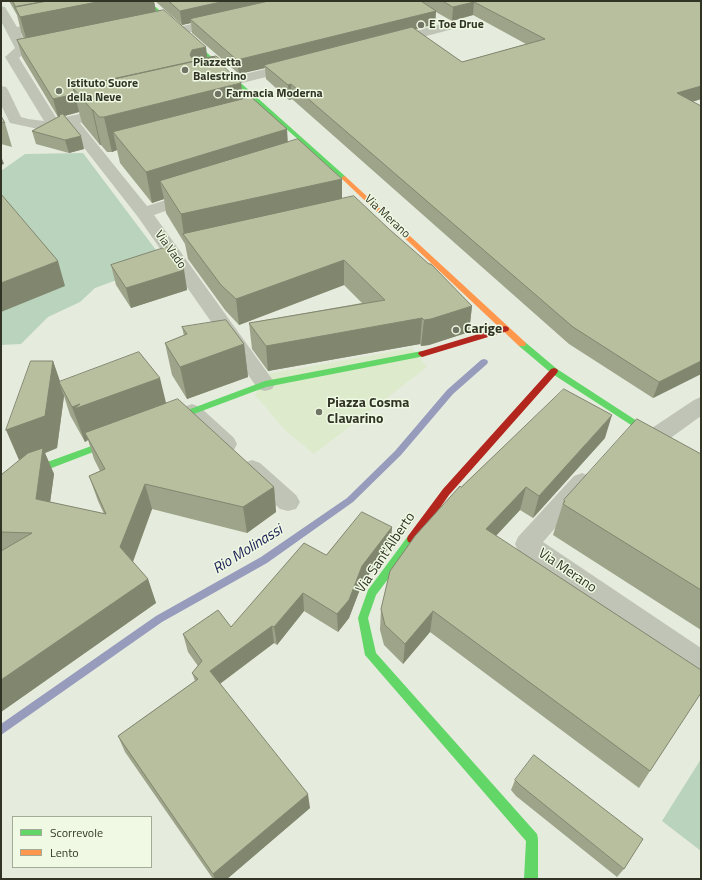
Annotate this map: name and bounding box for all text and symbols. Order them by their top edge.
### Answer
place label: E Toe Drue [429,18,484,32]
marker: E Toe Drue [416,20,426,30]
place label: Piazzetta Balestrino [193,56,246,84]
marker: Piazzetta Balestrino [180,65,190,75]
place label: Istituto Suore della Neve [67,77,138,105]
marker: Istituto Suore della Neve [54,86,64,96]
place label: Farmacia Moderna [226,87,323,101]
marker: Farmacia Moderna [213,89,223,99]
street label: Via Merano [361,192,413,242]
street label: Via Vado [151,228,189,272]
place label: Carige [464,322,502,338]
marker: Carige [451,325,461,335]
place label: Piazza Cosma Clavarino [327,396,409,428]
marker: Piazza Cosma Clavarino [314,407,324,417]
street label: Via Sant'Alberto [353,509,419,597]
water label: Rio Molinassi [210,522,286,578]
street label: Via Merano [535,545,599,597]
legend [12,816,152,868]
text: Scorrevole [50,823,103,842]
text: Lento [50,843,79,862]

